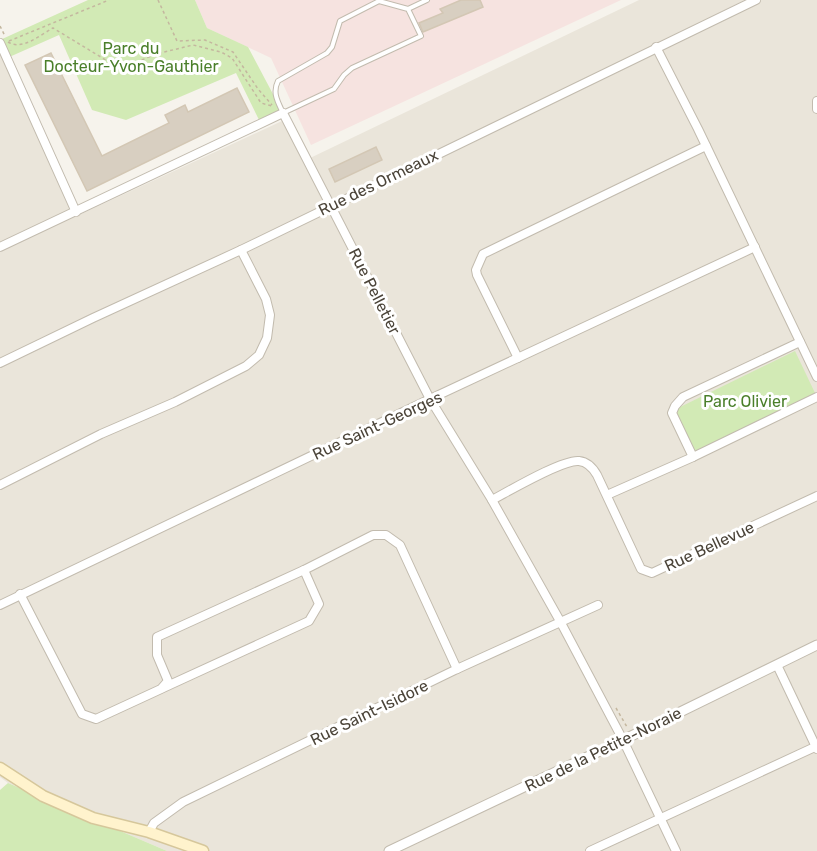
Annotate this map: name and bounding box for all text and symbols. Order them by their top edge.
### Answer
park label: Parc du Docteur-Yvon-Gauthier [44,39,218,76]
street label: Rue des Ormeaux [315,145,441,220]
street label: Rue Pelletier [345,245,404,337]
street label: Rue Saint-Georges [309,387,445,464]
park label: Parc Olivier [703,392,787,411]
street label: Rue Bellevue [661,517,757,575]
street label: Rue Saint-Isidore [307,676,431,749]
street label: Rue de la Petite-Noraie [522,703,685,796]

